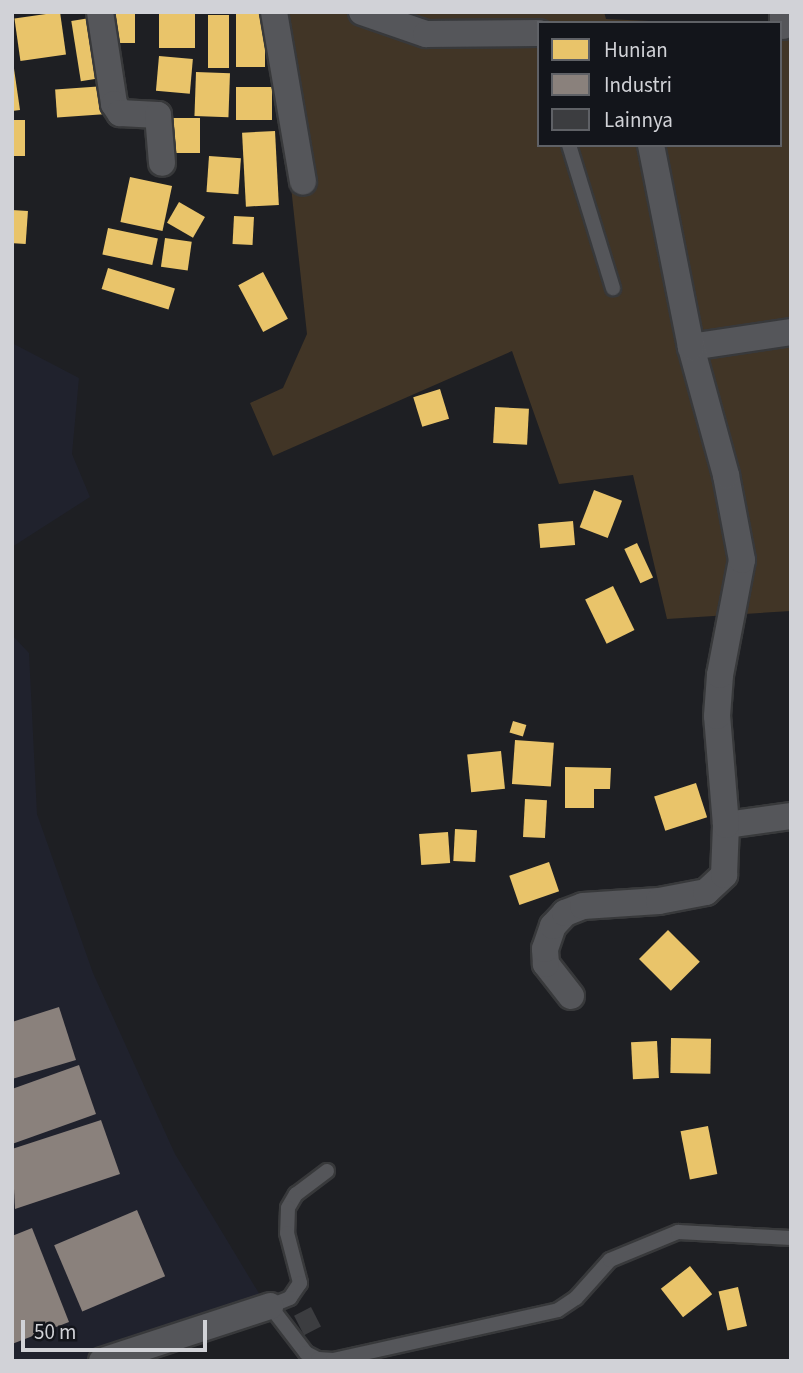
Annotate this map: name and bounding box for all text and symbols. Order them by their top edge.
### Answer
legend [537,21,782,147]
text: Hunian [604,35,668,65]
text: Industri [604,70,672,100]
text: Lainnya [604,105,673,135]
scale bar [24,1306,210,1350]
text: 50 m [34,1317,76,1347]

